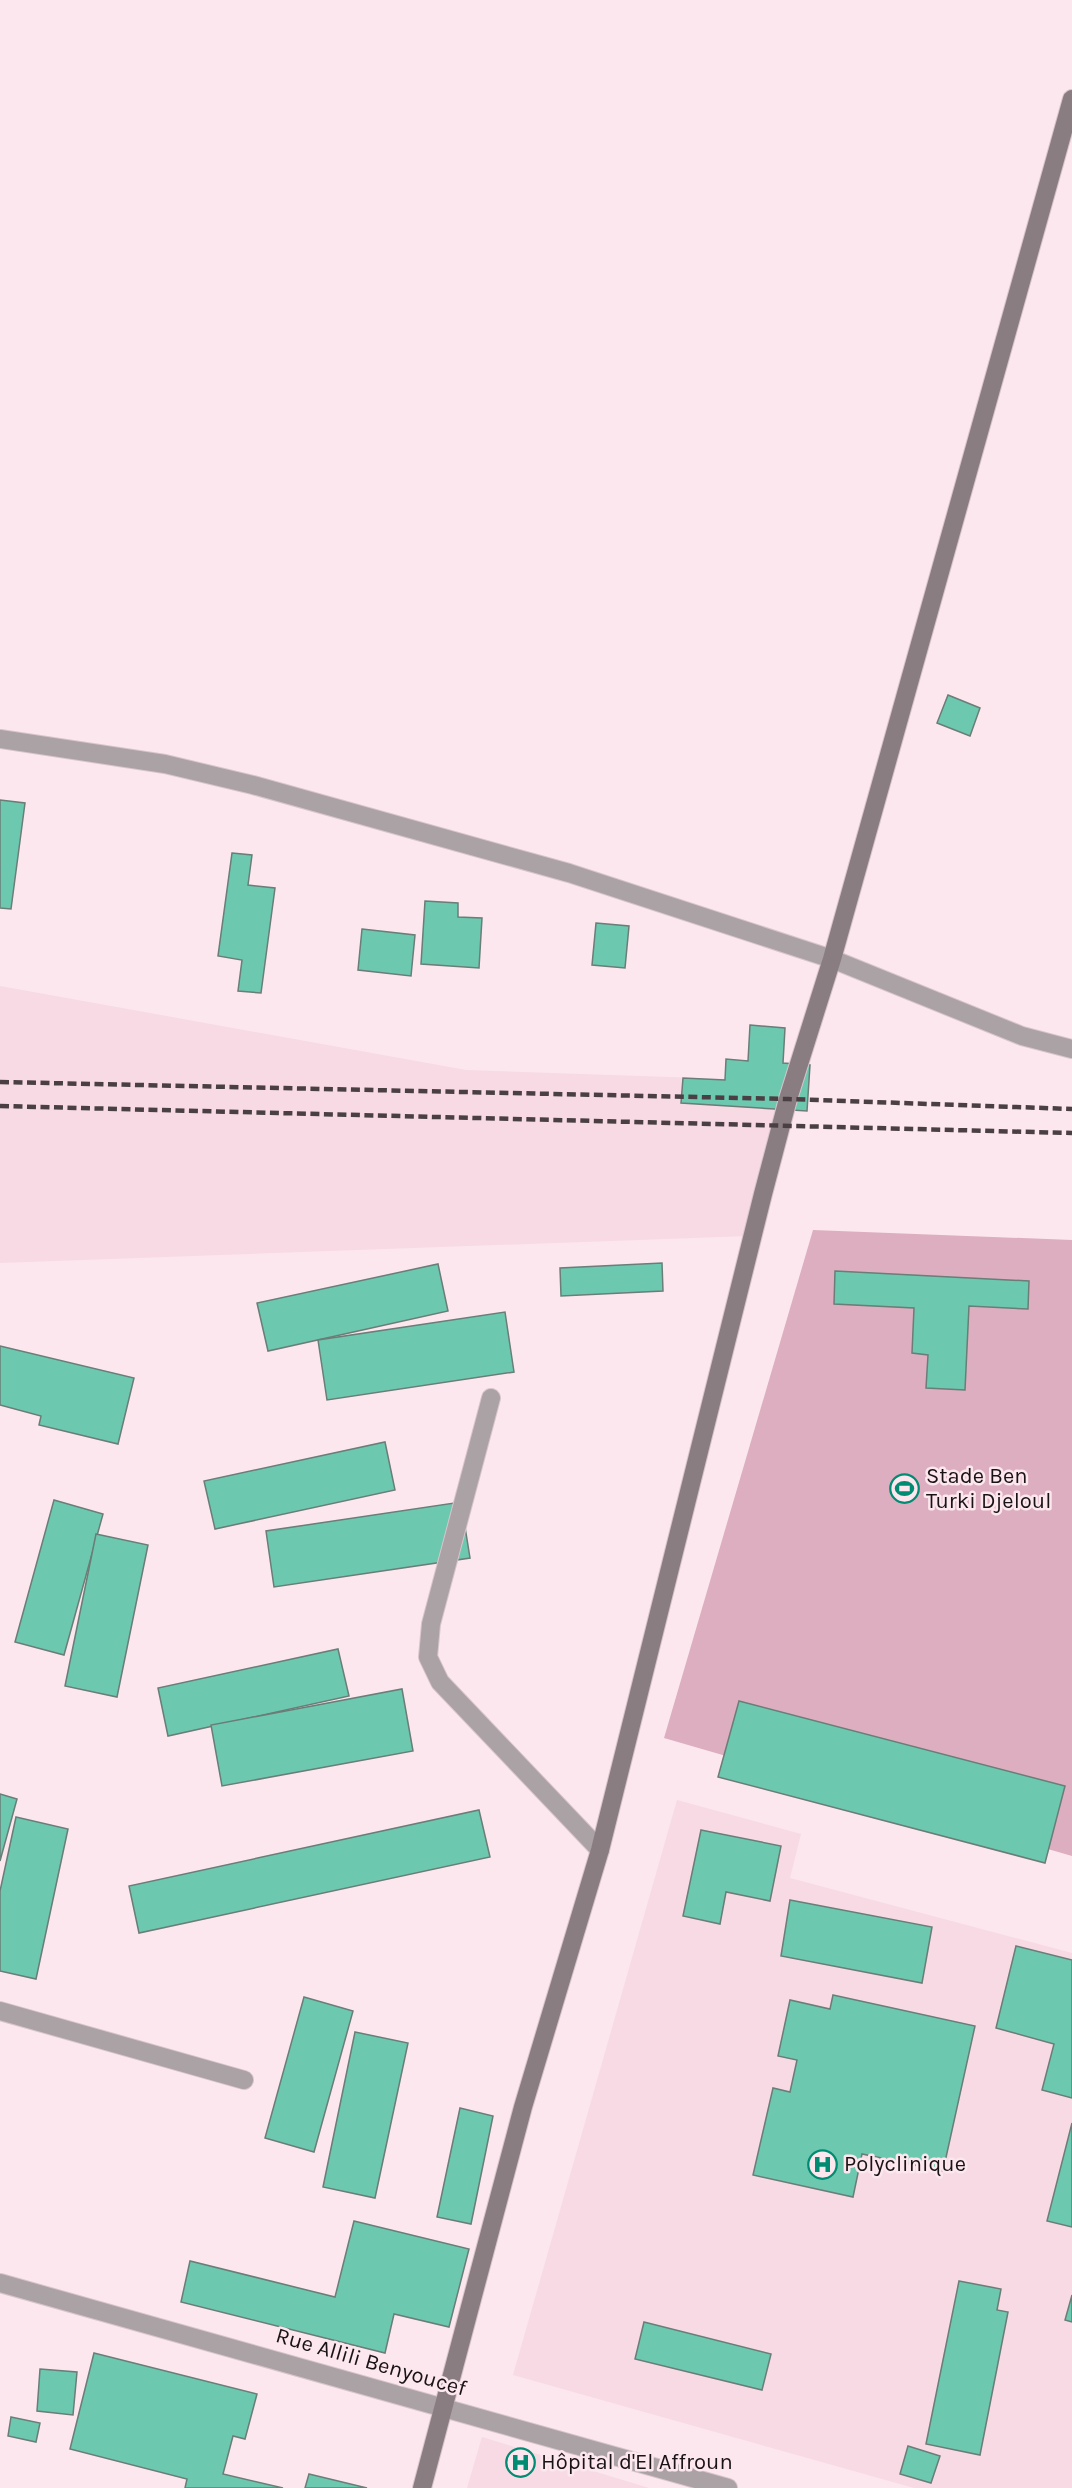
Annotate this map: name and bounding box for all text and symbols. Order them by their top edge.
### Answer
place label: Stade Ben Turki Djeloul [926,1463,1051,1514]
sports icon: Stade Ben Turki Djeloul [889,1473,921,1505]
hospital icon: Polyclinique [807,2148,839,2180]
place label: Polyclinique [844,2151,966,2177]
street label: Rue Allili Benyoucef [273,2322,470,2402]
hospital icon: Hôpital d'El Affroun [504,2446,536,2478]
place label: Hôpital d'El Affroun [541,2449,733,2475]

